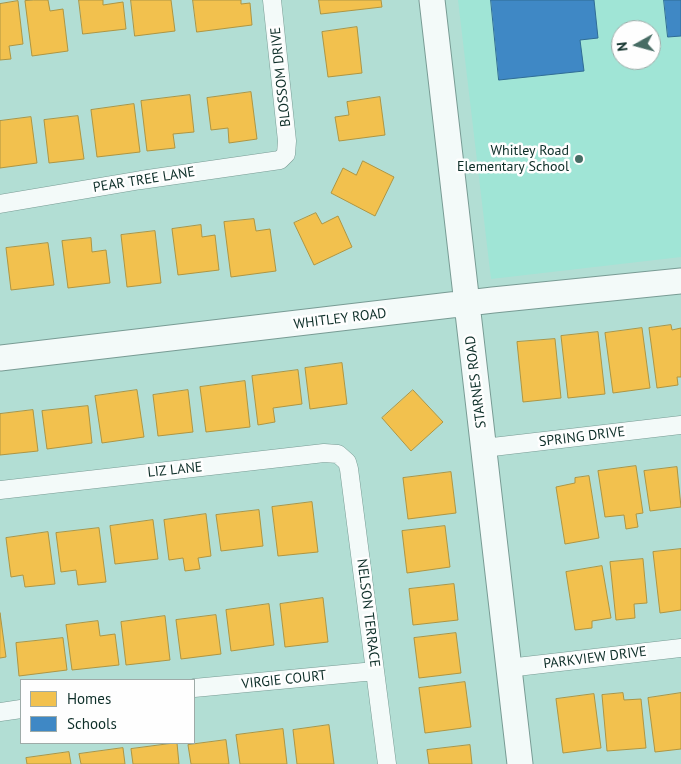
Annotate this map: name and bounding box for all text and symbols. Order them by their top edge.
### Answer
north arrow [611,20,661,70]
street label: BLOSSOM DRIVE [267,26,295,128]
text: N [613,41,632,52]
place label: Whitley Road Elementary School [457,143,569,176]
marker: Whitley Road Elementary School [573,153,585,165]
street label: PEAR TREE LANE [92,164,196,196]
street label: WHITLEY ROAD [293,305,387,333]
street label: STARNES ROAD [462,335,490,429]
street label: SPRING DRIVE [538,423,626,451]
street label: LIZ LANE [147,459,203,481]
street label: NELSON TERRACE [353,558,383,668]
street label: PARKVIEW DRIVE [542,643,648,673]
street label: VIRGIE COURT [241,667,327,693]
legend [20,679,195,744]
text: Homes [67,689,111,708]
text: Schools [67,714,117,733]

